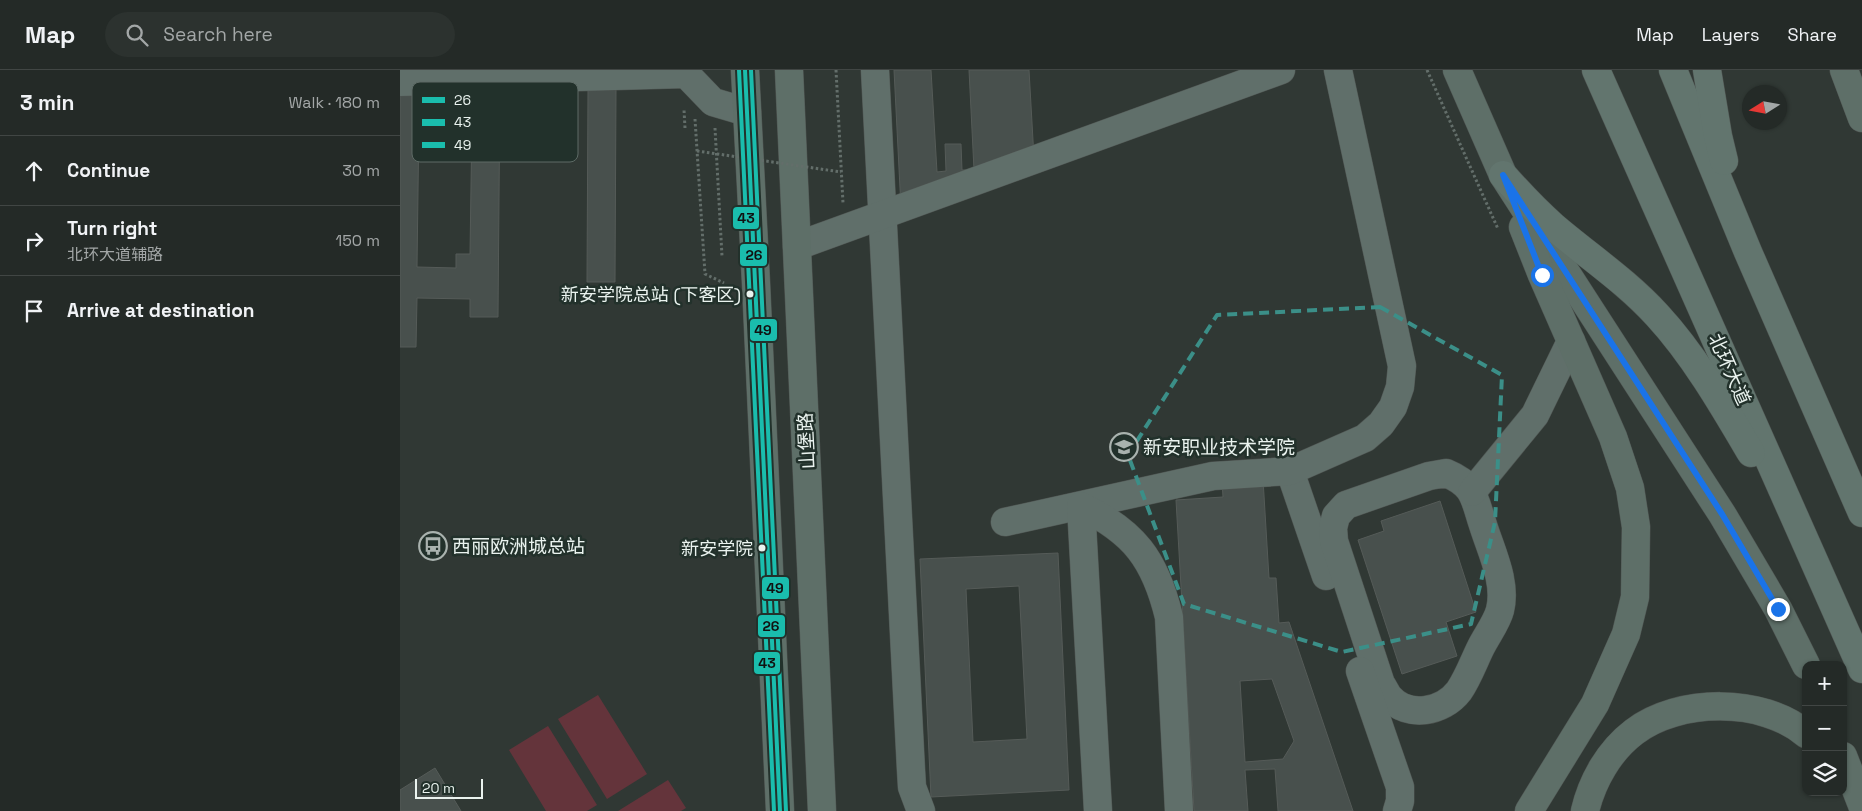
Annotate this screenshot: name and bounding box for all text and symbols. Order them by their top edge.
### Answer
search box [105,12,455,57]
text: Map [25,19,75,50]
icon: search [123,21,151,49]
text: Search here [163,22,273,47]
text: Map [1636,23,1674,46]
text: Layers [1702,23,1759,46]
text: Share [1787,23,1837,46]
legend [412,82,578,162]
north arrow [1742,85,1787,130]
text: 3 min [20,89,75,116]
text: 26 [454,91,471,109]
text: Walk · 180 m [288,92,380,113]
text: 43 [454,113,471,131]
text: 49 [454,136,471,154]
icon: ahead [20,157,48,185]
text: Continue [67,158,150,183]
text: 30 m [342,160,380,181]
line badge: 43 [732,206,760,230]
text: 43 [737,209,755,227]
text: Turn right [67,216,157,241]
icon: right [20,227,48,255]
text: 150 m [336,230,380,251]
line badge: 26 [739,243,768,267]
text: 北环大道辅路 [67,244,163,265]
text: 26 [746,246,763,264]
route start [1531,264,1554,287]
place label: 新安学院总站 (下客区) [561,283,741,306]
marker: 新安学院总站 (下客区) [745,289,755,299]
icon: arrive [20,297,48,325]
text: Arrive at destination [67,298,255,323]
line badge: 49 [749,318,778,342]
text: 49 [754,321,772,339]
street label: 北环大道 [1703,329,1756,409]
street label: 山堡路 [793,412,820,470]
school or university icon: 新安职业技术学院 [1109,432,1139,462]
place label: 新安职业技术学院 [1143,435,1295,460]
bus stop icon: 西丽欧洲城总站 [418,531,448,561]
place label: 西丽欧洲城总站 [452,534,585,559]
place label: 新安学院 [681,537,753,560]
marker: 新安学院 [757,543,767,553]
line badge: 49 [761,576,790,600]
text: 49 [766,579,784,597]
route end [1767,598,1790,621]
line badge: 26 [757,614,786,638]
text: 26 [763,617,780,635]
line badge: 43 [753,651,781,675]
text: 43 [758,654,776,672]
map controls [1802,661,1847,796]
button: + [1802,661,1847,706]
button: − [1802,706,1847,751]
button: layers [1802,751,1847,796]
scale bar [415,776,482,799]
text: 20 m [422,779,455,797]

